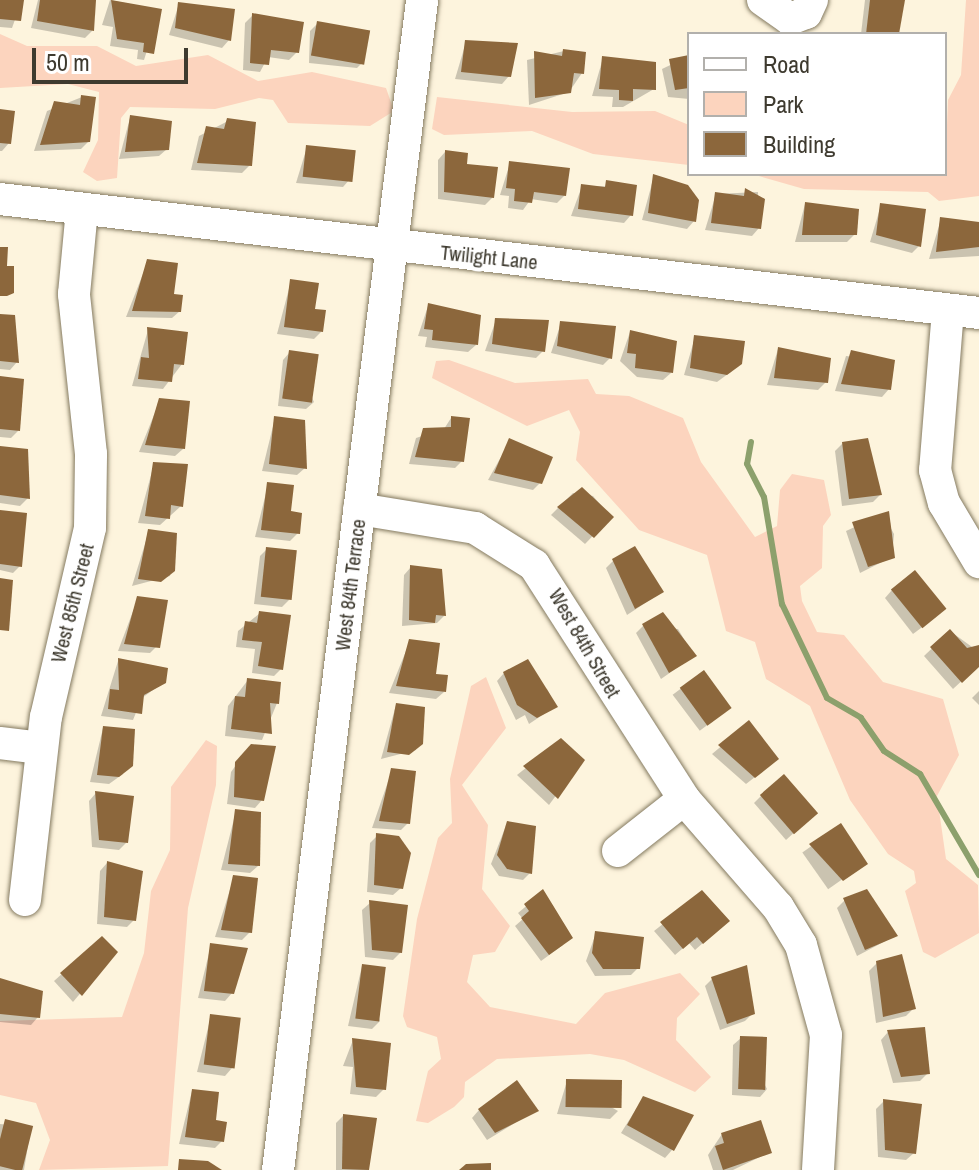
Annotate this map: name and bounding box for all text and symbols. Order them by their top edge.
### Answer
scale bar [36,32,192,82]
legend [687,32,947,176]
text: 50 m [46,46,90,78]
text: Road [763,48,810,80]
text: Park [763,88,803,120]
text: Building [763,128,835,160]
street label: Twilight Lane [439,240,539,274]
street label: West 84th Terrace [330,518,370,652]
street label: West 85th Street [46,541,98,665]
street label: West 84th Street [544,584,626,702]

